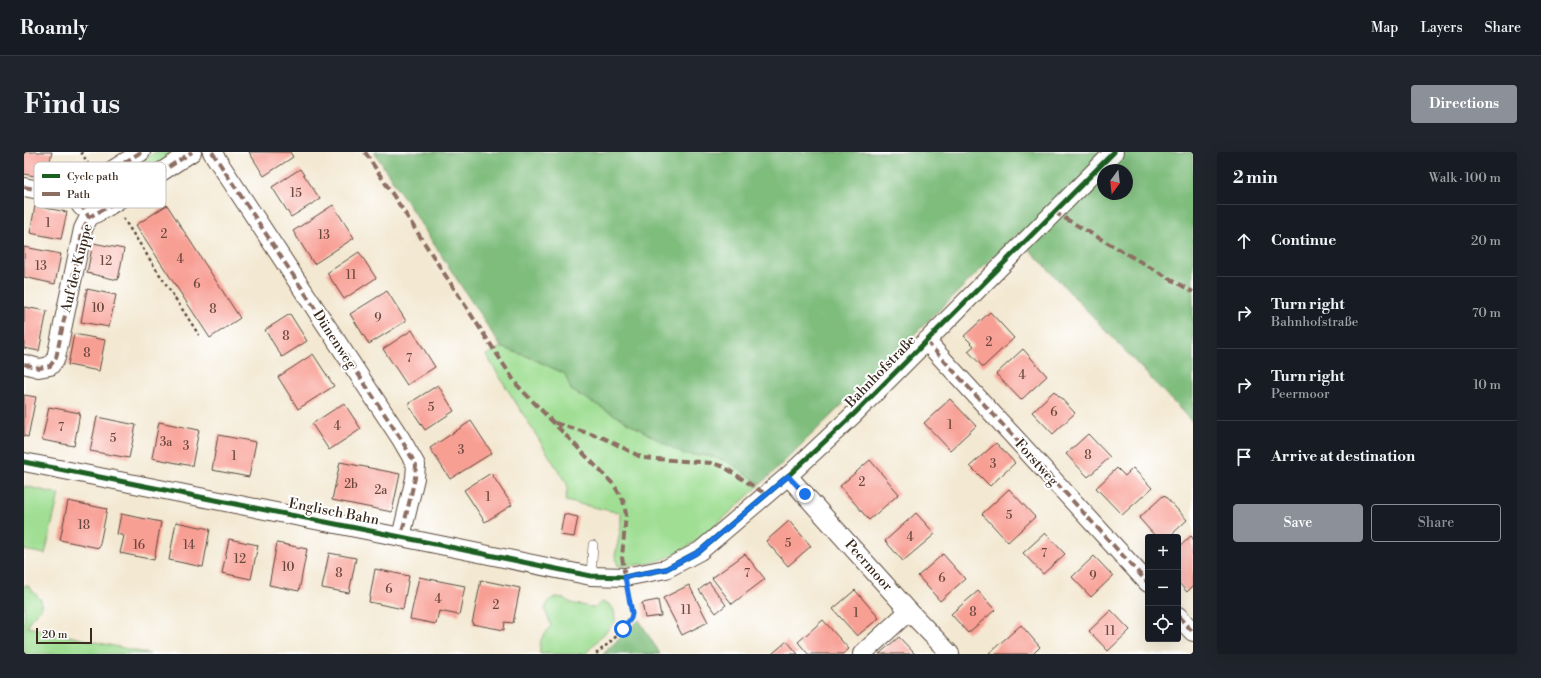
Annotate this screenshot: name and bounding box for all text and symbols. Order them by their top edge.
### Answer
text: Roamly [20,16,88,40]
text: Map [1371,19,1398,37]
text: Layers [1420,19,1463,37]
text: Share [1485,19,1521,37]
button: Directions [1411,85,1517,123]
text: Find us [24,87,120,122]
legend [34,162,166,208]
north arrow [1097,164,1133,200]
text: 2 min [1233,167,1278,189]
text: Cycle path [67,170,119,184]
text: Walk · 100 m [1429,170,1501,186]
house number: 15 [290,186,302,201]
text: Path [67,188,91,202]
house number: 1 [45,216,51,231]
street label: Auf der Kuppe [57,222,97,316]
house number: 2 [161,227,168,242]
house number: 13 [318,228,330,243]
icon: ahead [1233,230,1255,252]
text: Continue [1271,231,1336,250]
text: 20 m [1471,233,1501,249]
house number: 4 [176,252,184,267]
house number: 12 [100,254,112,269]
house number: 13 [35,259,47,274]
house number: 11 [346,268,357,283]
house number: 6 [193,277,201,292]
text: Turn right [1271,295,1345,314]
house number: 10 [92,301,104,316]
house number: 8 [209,302,217,317]
icon: right [1233,302,1255,324]
text: 70 m [1472,305,1501,321]
street label: Dünenweg [309,307,360,373]
house number: 9 [374,311,382,326]
text: Bahnhofstraße [1271,314,1358,330]
house number: 8 [282,329,290,344]
street label: Bahnhofstraße [841,332,920,412]
house number: 2 [986,335,993,350]
house number: 8 [83,346,91,361]
house number: 7 [406,351,412,366]
text: Turn right [1271,367,1345,386]
house number: 4 [1018,368,1026,383]
icon: right [1233,374,1255,396]
text: 10 m [1473,377,1501,393]
text: Peermoor [1271,386,1330,402]
house number: 5 [428,400,435,415]
house number: 6 [1050,405,1058,420]
house number: 1 [947,418,953,433]
house number: 4 [333,419,341,434]
house number: 7 [58,420,64,435]
house number: 5 [110,431,117,446]
house number: 3a [160,435,173,450]
street label: Forstweg [1010,435,1063,490]
house number: 3 [183,439,190,454]
house number: 3 [458,443,465,458]
icon: arrive [1233,446,1255,468]
text: Arrive at destination [1271,447,1415,466]
house number: 8 [1084,448,1092,463]
house number: 1 [231,449,237,464]
house number: 3 [990,457,997,472]
house number: 2 [859,475,866,490]
house number: 2b [344,477,358,492]
house number: 2a [375,483,388,498]
route end [796,485,814,503]
house number: 1 [485,490,491,505]
street label: Englisch Bahn [287,494,381,530]
button: Save [1233,504,1363,542]
button: Share [1371,504,1501,542]
house number: 5 [1006,508,1013,523]
house number: 18 [78,518,90,533]
house number: 4 [906,530,914,545]
map controls [1145,534,1181,642]
button: + [1145,534,1181,570]
house number: 5 [785,536,792,551]
street label: Peermoor [840,536,896,595]
house number: 16 [133,538,145,553]
house number: 14 [183,538,195,553]
house number: 7 [1041,546,1047,561]
house number: 12 [234,552,246,567]
house number: 10 [282,560,294,575]
house number: 8 [335,566,343,581]
house number: 7 [744,566,750,581]
house number: 9 [1089,569,1097,584]
button: − [1145,570,1181,606]
house number: 6 [938,571,946,586]
house number: 6 [385,582,393,597]
house number: 4 [434,592,442,607]
house number: 2 [493,598,500,613]
house number: 11 [681,603,692,618]
house number: 8 [969,605,977,620]
house number: 1 [853,606,859,621]
button: locate [1145,606,1181,642]
route start [614,620,632,638]
house number: 11 [1105,624,1116,639]
scale bar [36,626,92,645]
text: 20 m [42,628,67,642]

